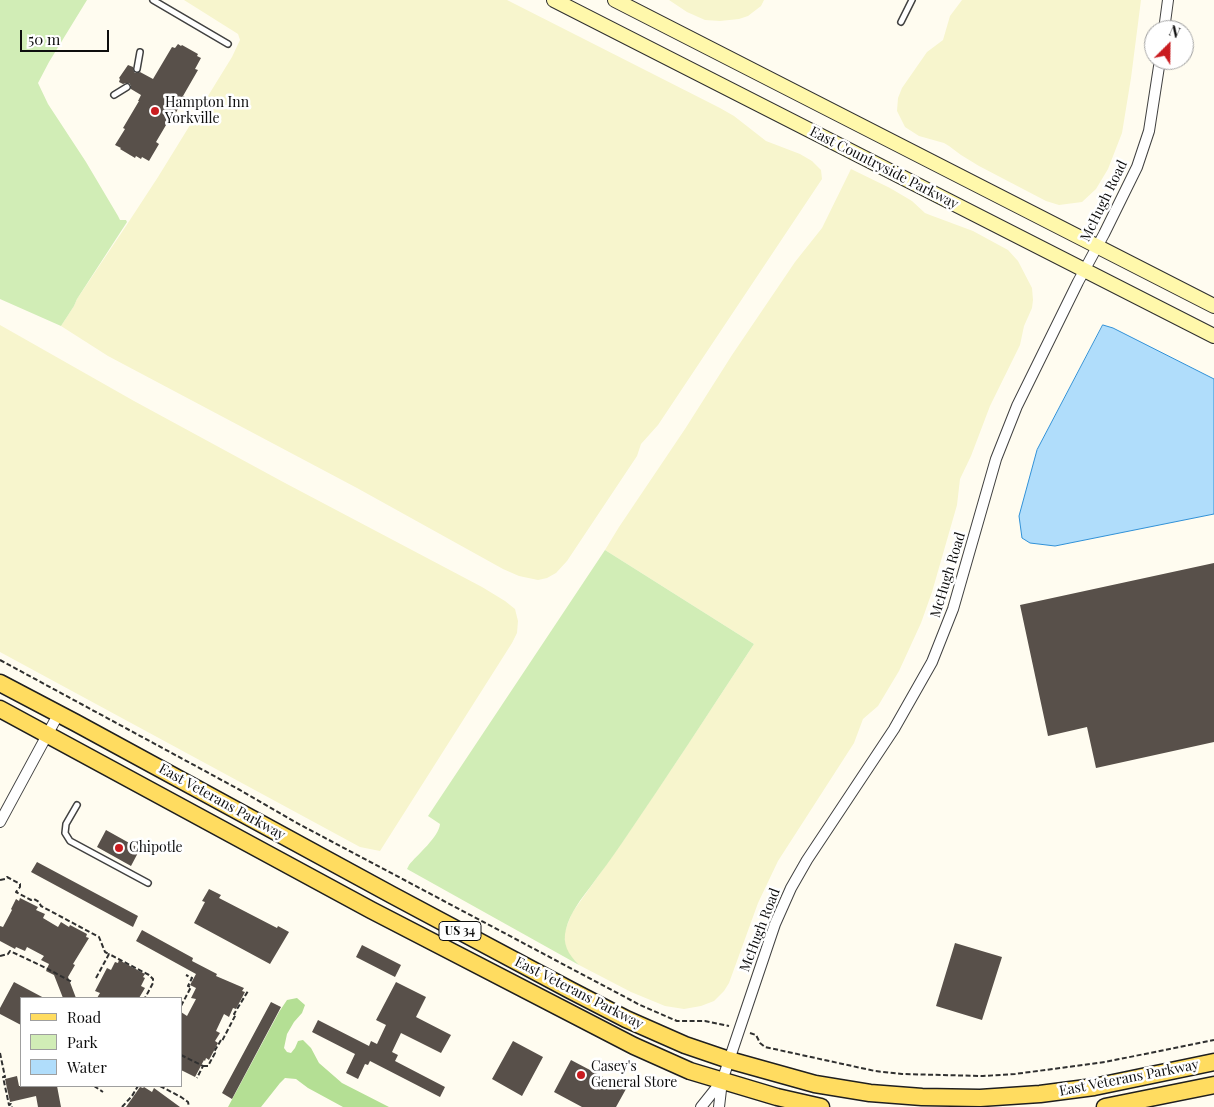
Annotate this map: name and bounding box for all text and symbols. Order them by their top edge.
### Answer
scale bar [22,20,111,52]
north arrow [1144,20,1194,70]
text: N [1166,21,1183,42]
text: 50 m [28,29,60,49]
place label: Hampton Inn Yorkville [165,95,249,128]
marker: Hampton Inn Yorkville [149,105,161,117]
street label: East Countryside Parkway [807,123,961,213]
street label: McHugh Road [1077,158,1131,244]
street label: McHugh Road [927,530,969,620]
street label: East Veterans Parkway [156,760,288,844]
place label: Chipotle [129,840,183,856]
marker: Chipotle [113,842,125,854]
street label: McHugh Road [736,886,784,974]
road number: US 34 [439,921,481,940]
street label: East Veterans Parkway [512,953,646,1033]
legend [20,997,182,1087]
text: Road [67,1007,101,1027]
text: Park [67,1032,98,1052]
street label: East Veterans Parkway [1058,1056,1200,1100]
text: Water [67,1057,107,1077]
place label: Casey's General Store [591,1059,677,1092]
marker: Casey's General Store [575,1069,587,1081]

